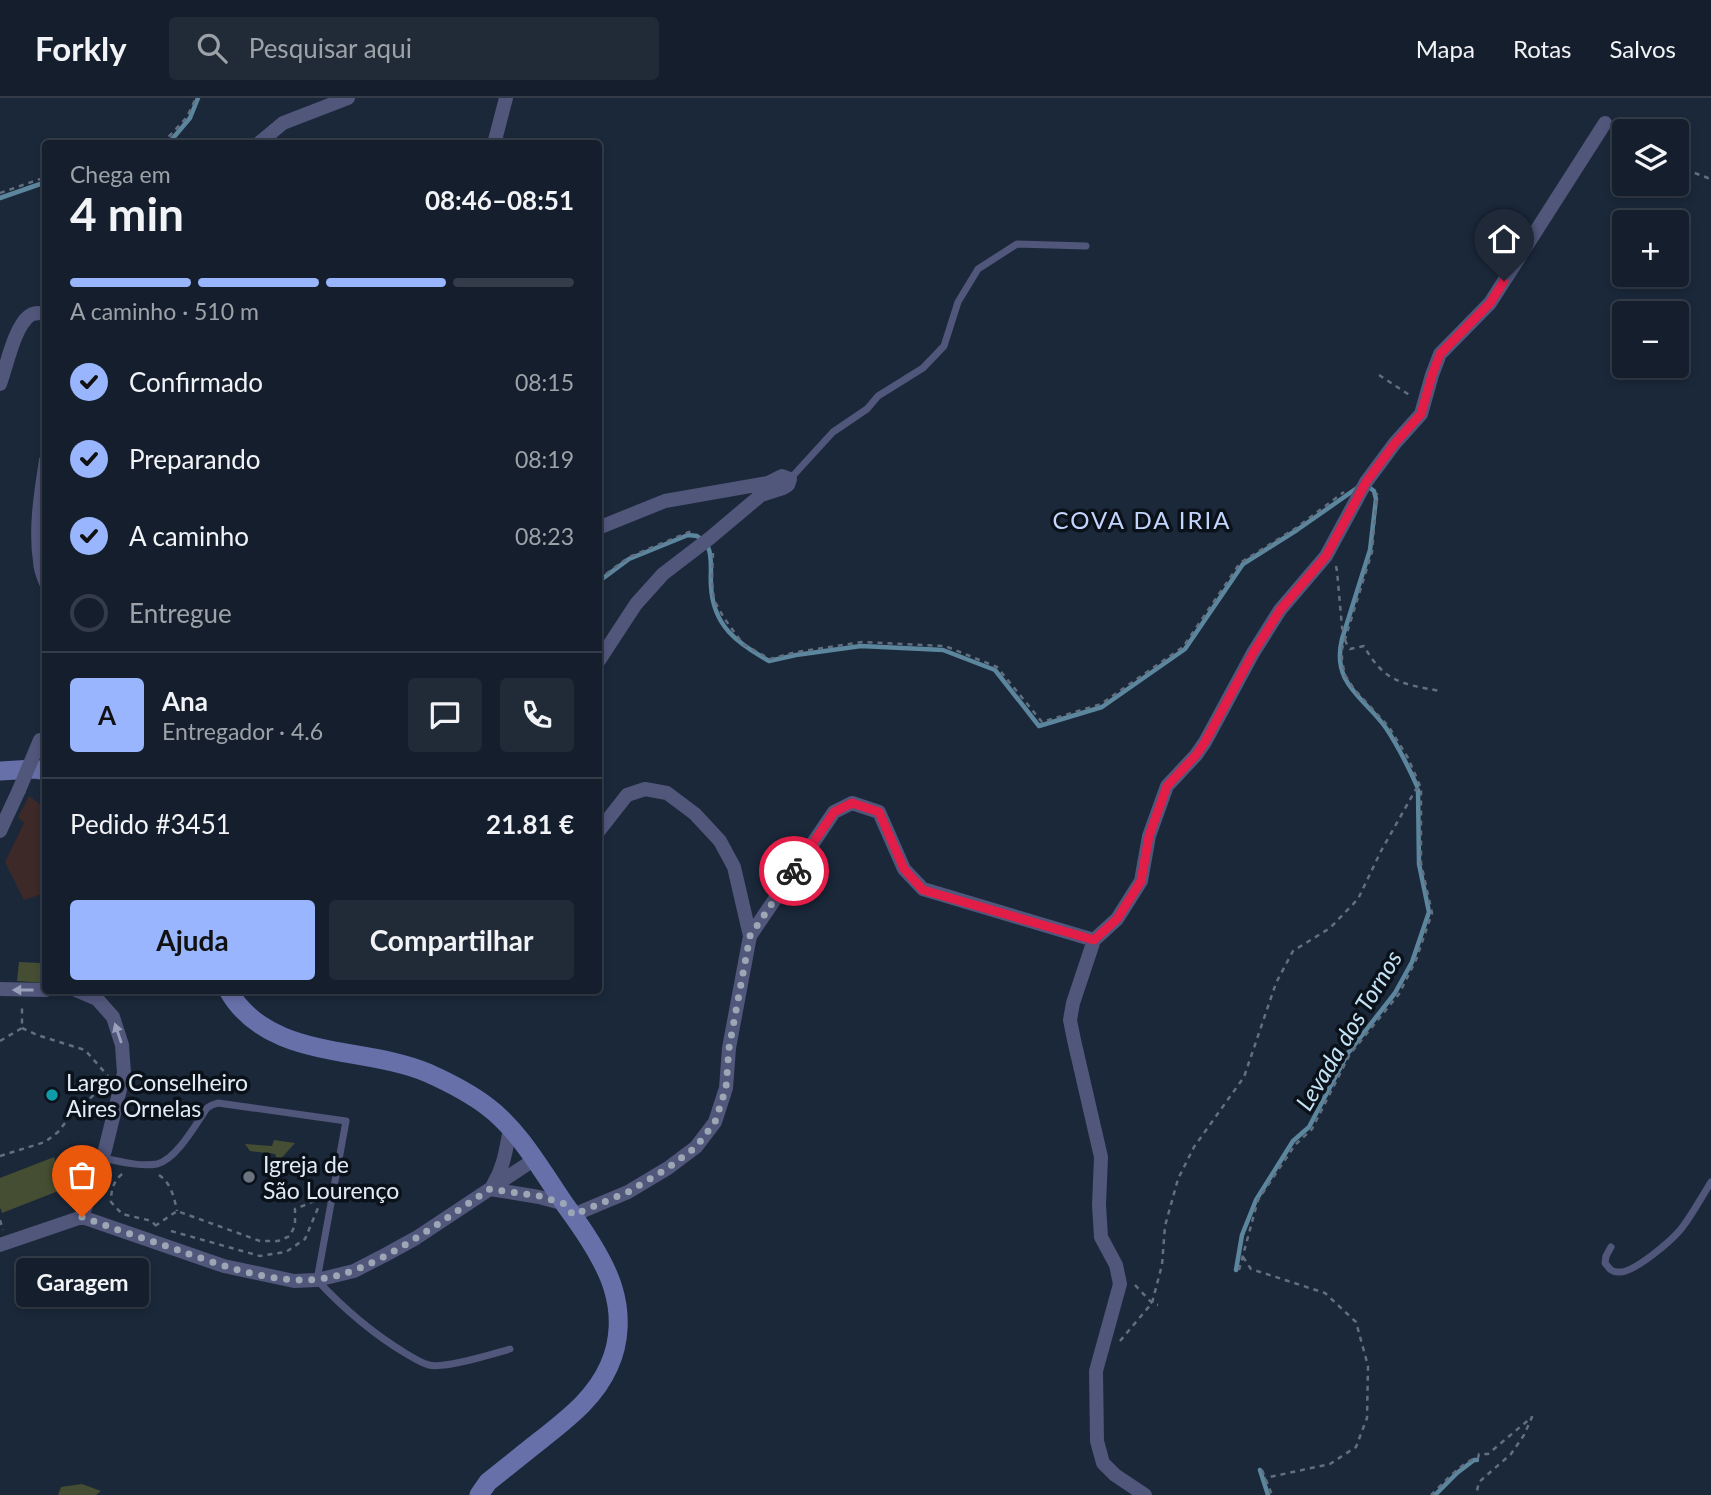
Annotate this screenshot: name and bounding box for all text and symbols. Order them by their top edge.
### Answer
search box [169,17,659,80]
text: Forkly [35,28,127,68]
icon: search [193,29,231,67]
text: Pesquisar aqui [249,32,412,64]
text: Mapa [1416,34,1475,63]
text: Rotas [1513,34,1572,63]
text: Salvos [1610,34,1676,63]
map controls [1612,119,1689,378]
button: layers [1612,119,1689,196]
text: Chega em [70,160,171,188]
text: 08:46–08:51 [425,184,574,216]
text: 4 min [70,186,184,241]
pin [1474,209,1534,281]
button: + [1612,210,1689,287]
icon: home [1485,220,1523,258]
text: A caminho · 510 m [70,297,259,325]
button: − [1612,301,1689,378]
icon: check [70,363,108,401]
text: Confirmado [129,366,263,398]
text: 08:15 [515,368,574,396]
icon: check [70,440,108,478]
text: Preparando [129,443,261,475]
text: 08:19 [515,445,574,473]
district label: COVA DA IRIA [1052,505,1232,534]
icon: check [70,517,108,555]
text: A caminho [129,520,249,552]
text: 08:23 [515,522,574,550]
text: Entregue [129,597,232,629]
button: chat [408,678,482,752]
button: phone [500,678,574,752]
text: Ana [162,685,208,717]
text: A [98,699,116,731]
text: Entregador · 4.6 [162,717,323,745]
text: Pedido #3451 [70,808,231,840]
text: 21.81 € [486,808,574,840]
courier [759,836,829,906]
icon: bike [775,852,813,890]
button: Ajuda [70,900,315,980]
button: Compartilhar [329,900,574,980]
water label: Levada dos Tornos [1289,945,1407,1115]
one-way arrow [12,984,34,995]
one-way arrow [112,1022,123,1043]
place label: Largo Conselheiro Aires Ornelas [66,1068,248,1122]
marker: Largo Conselheiro Aires Ornelas [44,1087,60,1103]
pin [52,1145,112,1217]
place label: Igreja de São Lourenço [263,1150,399,1204]
icon: bag [63,1156,101,1194]
marker: Igreja de São Lourenço [241,1169,257,1185]
callout: Garagem [15,1259,148,1308]
text: Garagem [37,1268,128,1296]

